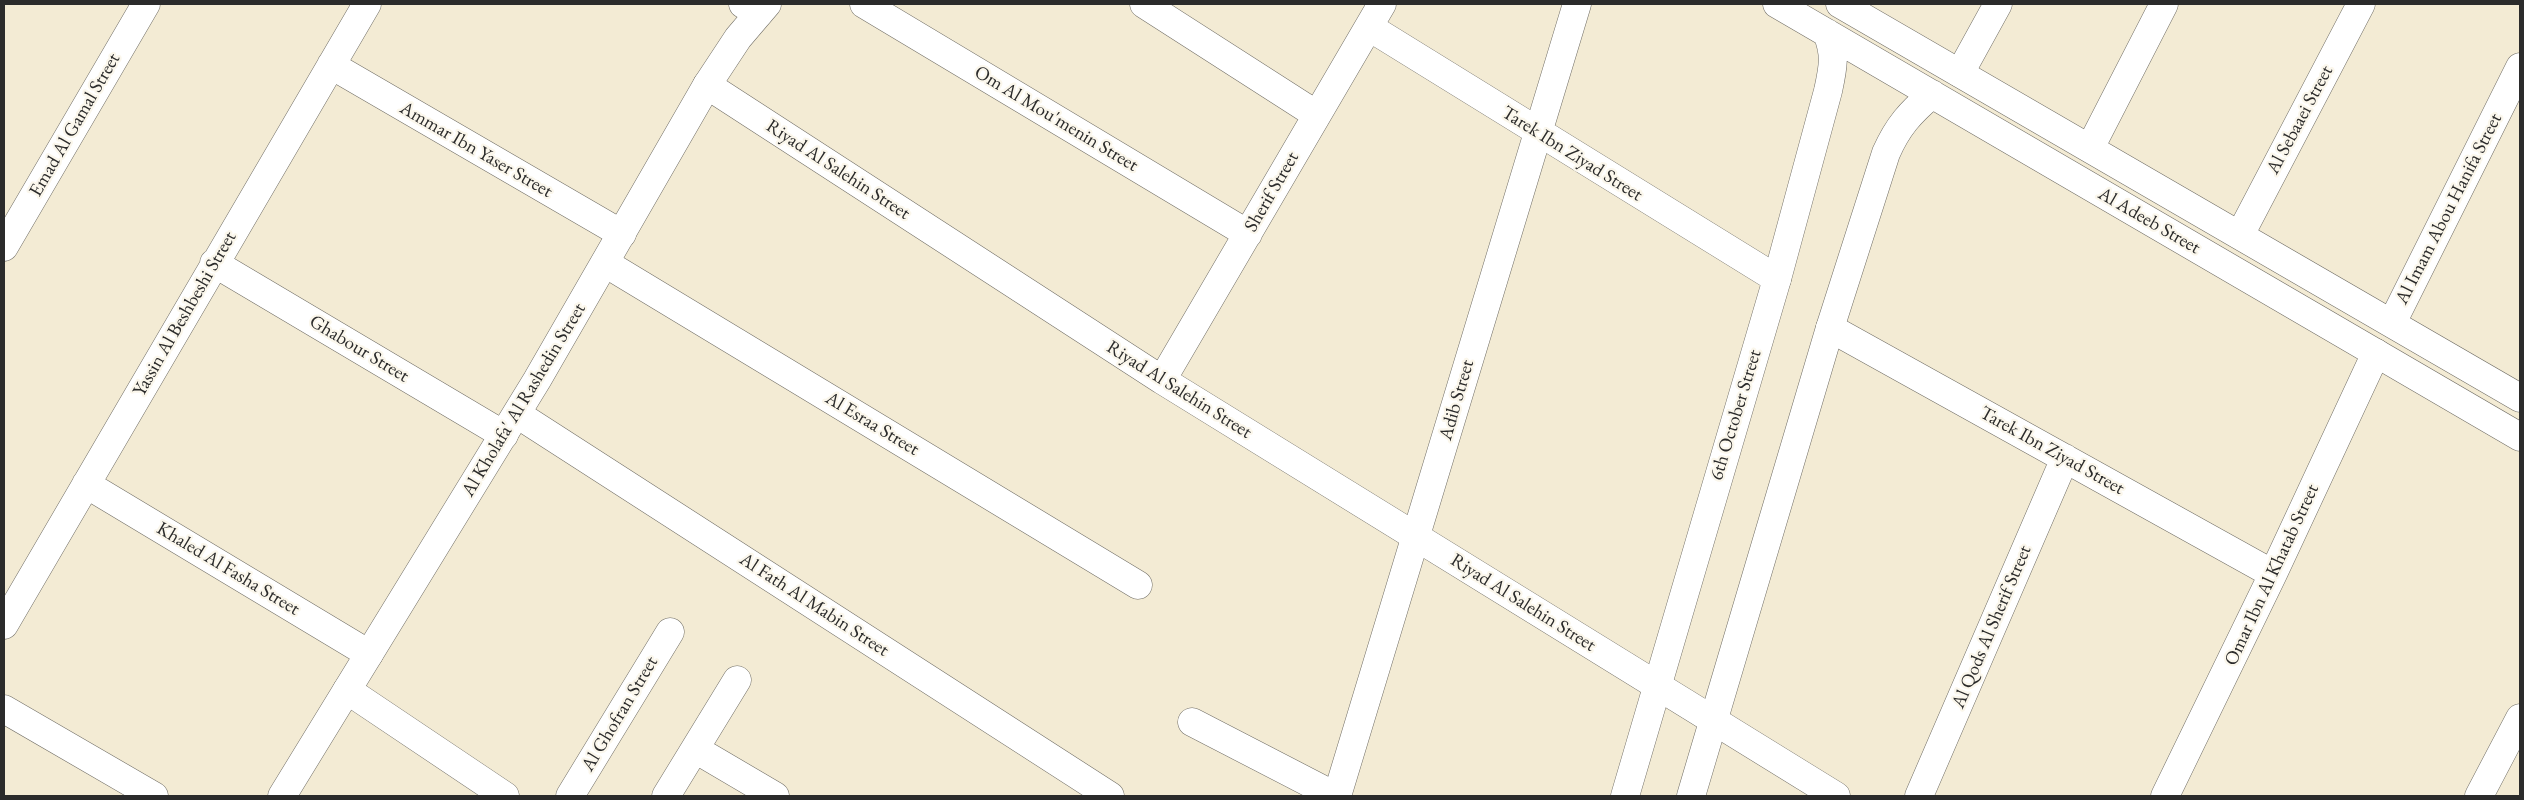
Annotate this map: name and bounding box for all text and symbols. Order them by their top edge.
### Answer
street label: Emad Al Gamal Street [25,49,125,201]
street label: Om Al Mou'menin Street [970,61,1142,177]
street label: Al Sebaaei Street [2262,62,2338,178]
street label: Ammar Ibn Yaser Street [396,97,556,203]
street label: Tarek Ibn Ziyad Street [1497,101,1647,207]
street label: Al Imam Abou Hanifa Street [2391,110,2507,308]
street label: Riyad Al Salehin Street [762,115,914,225]
street label: Sherif Street [1240,148,1304,236]
street label: Al Adeeb Street [2094,183,2204,259]
street label: Yassin Al Beshbeshi Street [128,227,242,401]
street label: Al Kholafa' Al Rashedin Street [457,299,591,501]
street label: Ghabour Street [305,310,413,388]
street label: Riyad Al Salehin Street [1102,336,1256,444]
street label: 6th October Street [1705,347,1767,483]
street label: Adib Street [1435,357,1479,443]
street label: Al Esraa Street [821,387,923,461]
street label: Tarek Ibn Ziyad Street [1976,402,2128,500]
street label: Omar Ibn Al Khatab Street [2220,481,2324,669]
street label: Khaled Al Fasha Street [152,517,304,621]
street label: Al Qods Al Sherif Street [1947,542,2037,712]
street label: Al Fath Al Mabin Street [735,548,893,662]
street label: Riyad Al Salehin Street [1446,549,1600,657]
street label: Al Ghofran Street [577,652,663,776]

